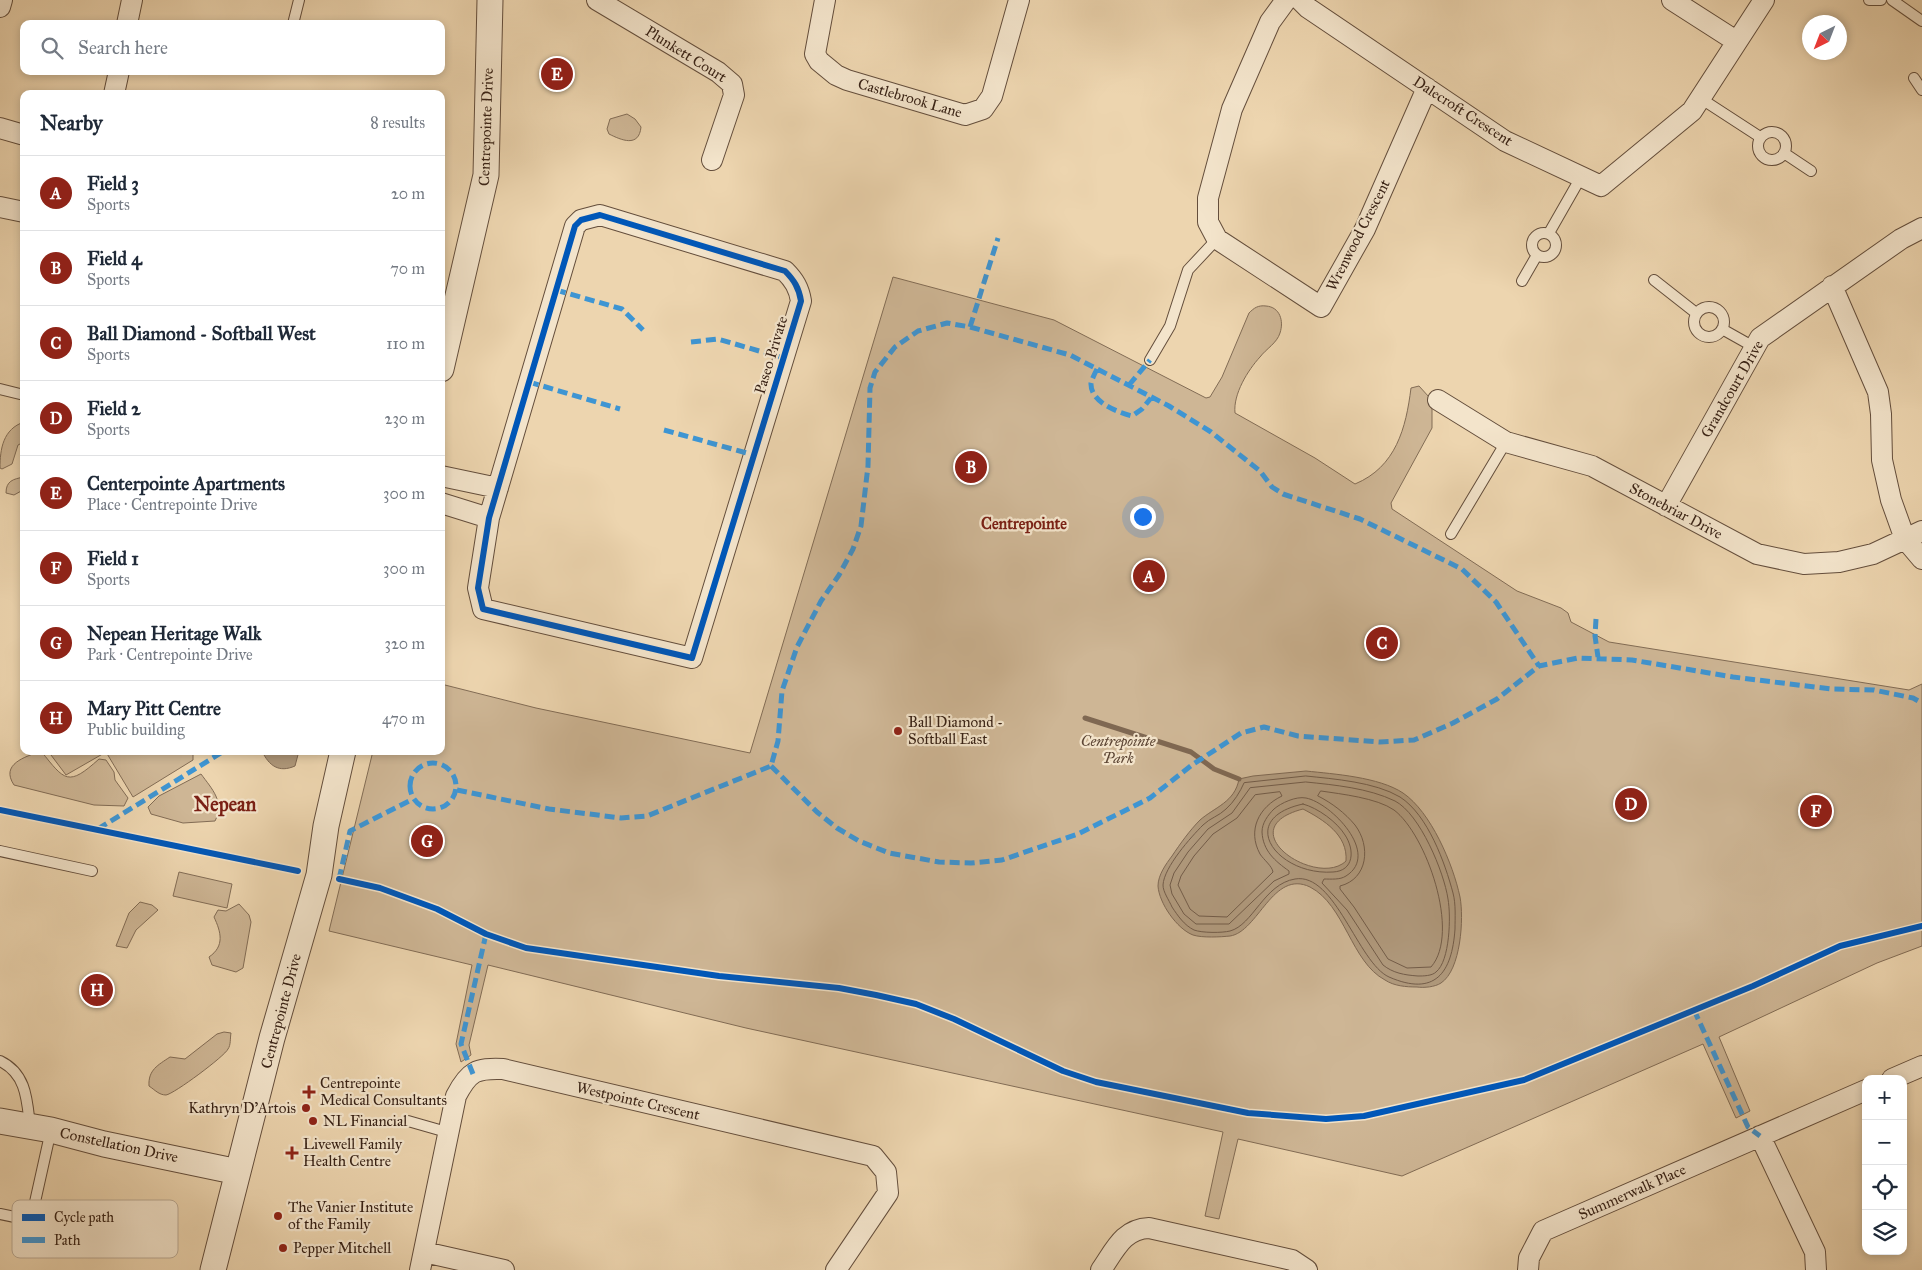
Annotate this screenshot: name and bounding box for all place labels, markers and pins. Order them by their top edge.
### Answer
pin: E [541,55,573,93]
pin: B [955,448,987,486]
pin: A [1133,557,1165,595]
pin: C [1366,624,1398,662]
place label: Ball Diamond - Softball East [908,713,1003,748]
marker: Ball Diamond - Softball East [892,725,904,737]
pin: D [1615,785,1647,823]
pin: F [1800,792,1832,830]
pin: G [411,822,443,860]
pin: H [81,971,113,1009]
place label: Centrepointe Medical Consultants [320,1074,447,1109]
marker: Centrepointe Medical Consultants [302,1085,316,1099]
place label: Kathryn D'Artois [188,1099,296,1117]
marker: Kathryn D'Artois [300,1102,312,1114]
place label: NL Financial [323,1112,408,1130]
marker: NL Financial [307,1115,319,1127]
place label: Livewell Family Health Centre [303,1135,403,1170]
marker: Livewell Family Health Centre [285,1146,299,1160]
place label: The Vanier Institute of the Family [288,1198,413,1233]
marker: The Vanier Institute of the Family [272,1210,284,1222]
place label: Pepper Mitchell [293,1239,392,1257]
marker: Pepper Mitchell [277,1242,289,1254]

